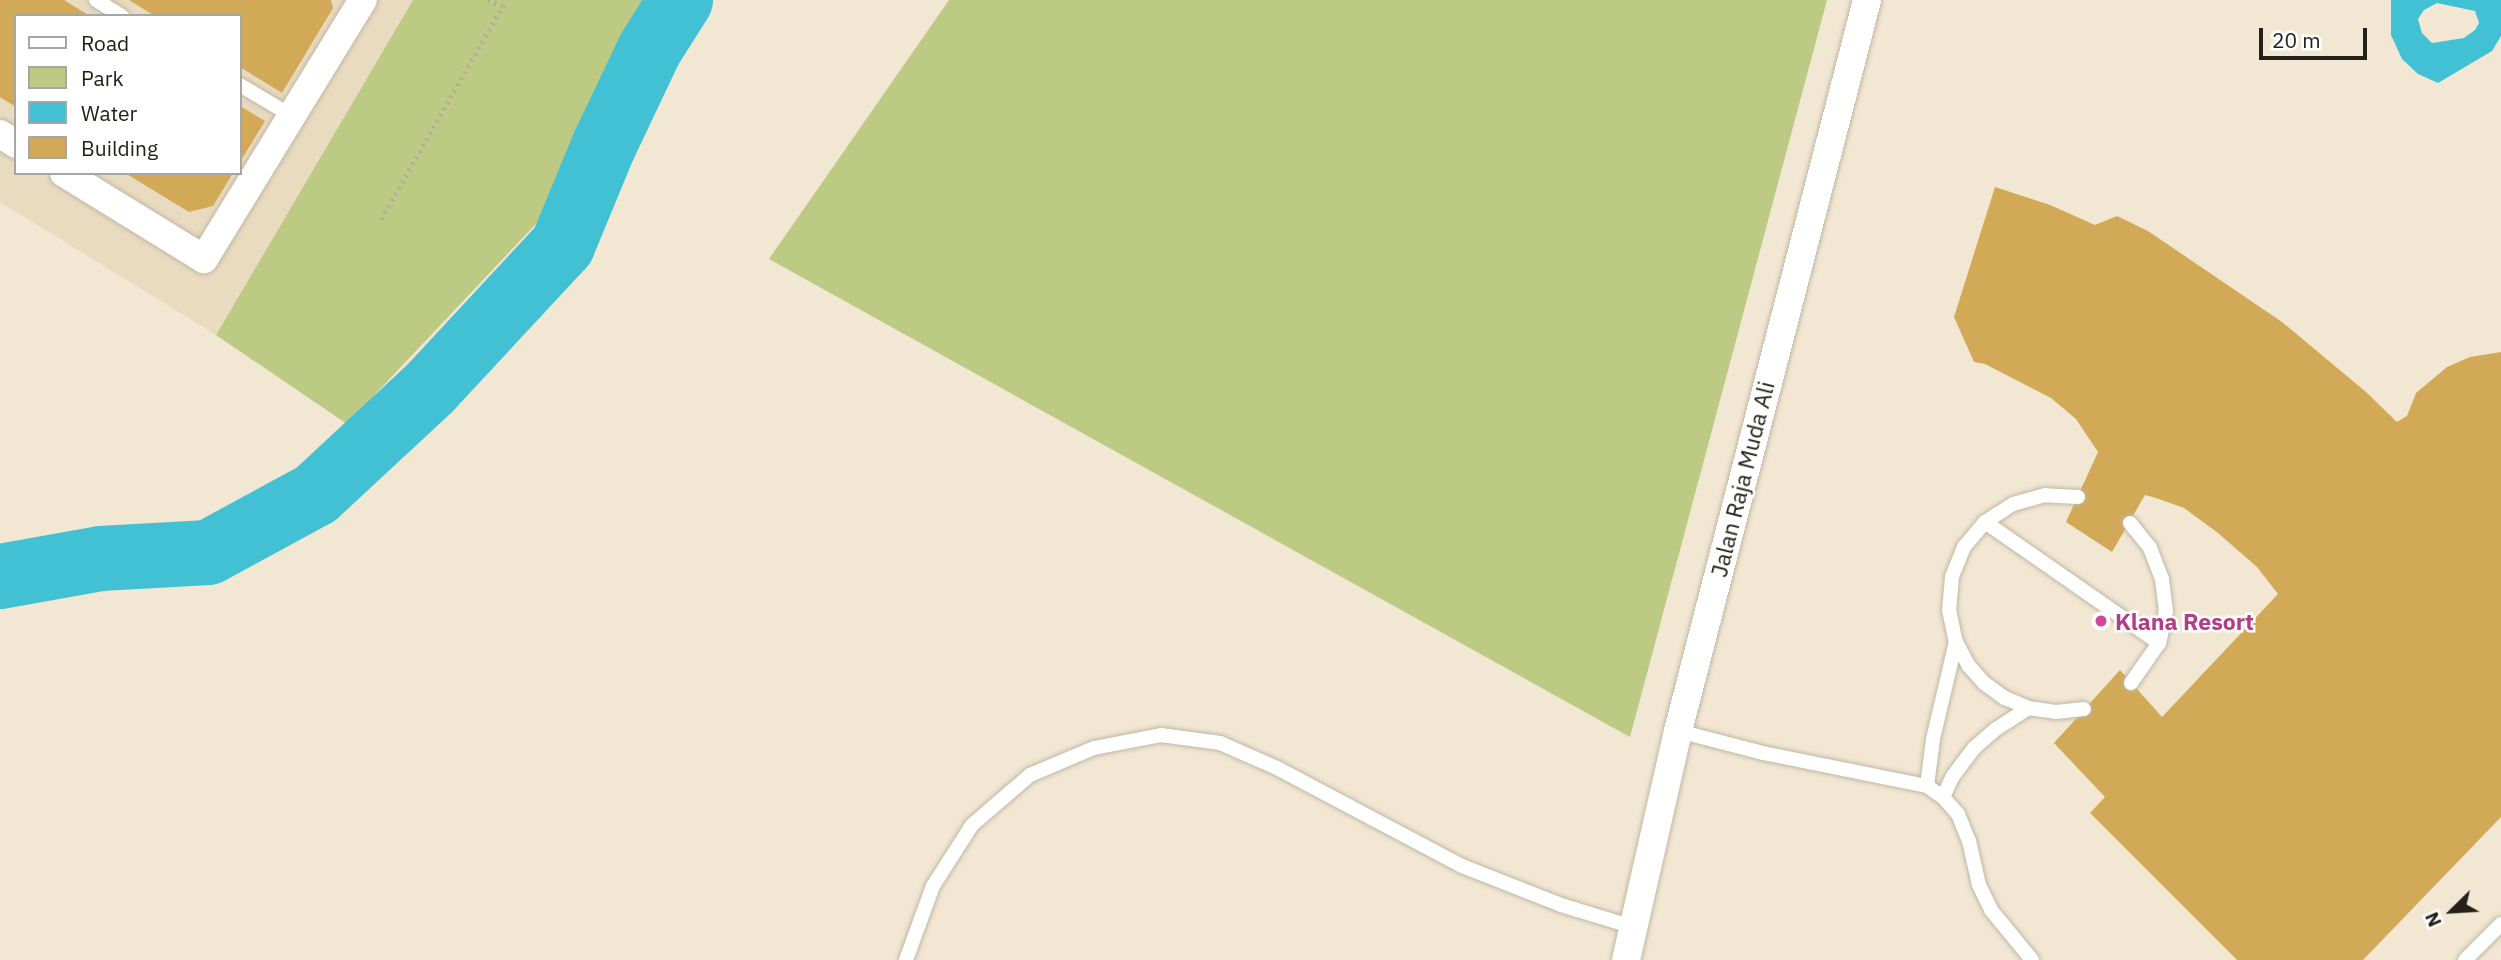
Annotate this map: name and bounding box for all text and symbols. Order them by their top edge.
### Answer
legend [14,14,242,175]
scale bar [2263,14,2372,58]
text: 20 m [2272,26,2321,54]
text: Road [81,29,129,57]
text: Park [81,64,124,92]
text: Water [81,99,137,127]
text: Building [81,134,158,162]
street label: Jalan Raja Muda Ali [1704,378,1780,580]
place label: Klana Resort [2115,607,2254,635]
marker: Klana Resort [2093,613,2109,629]
north arrow [2417,876,2487,946]
text: N [2419,908,2447,931]

